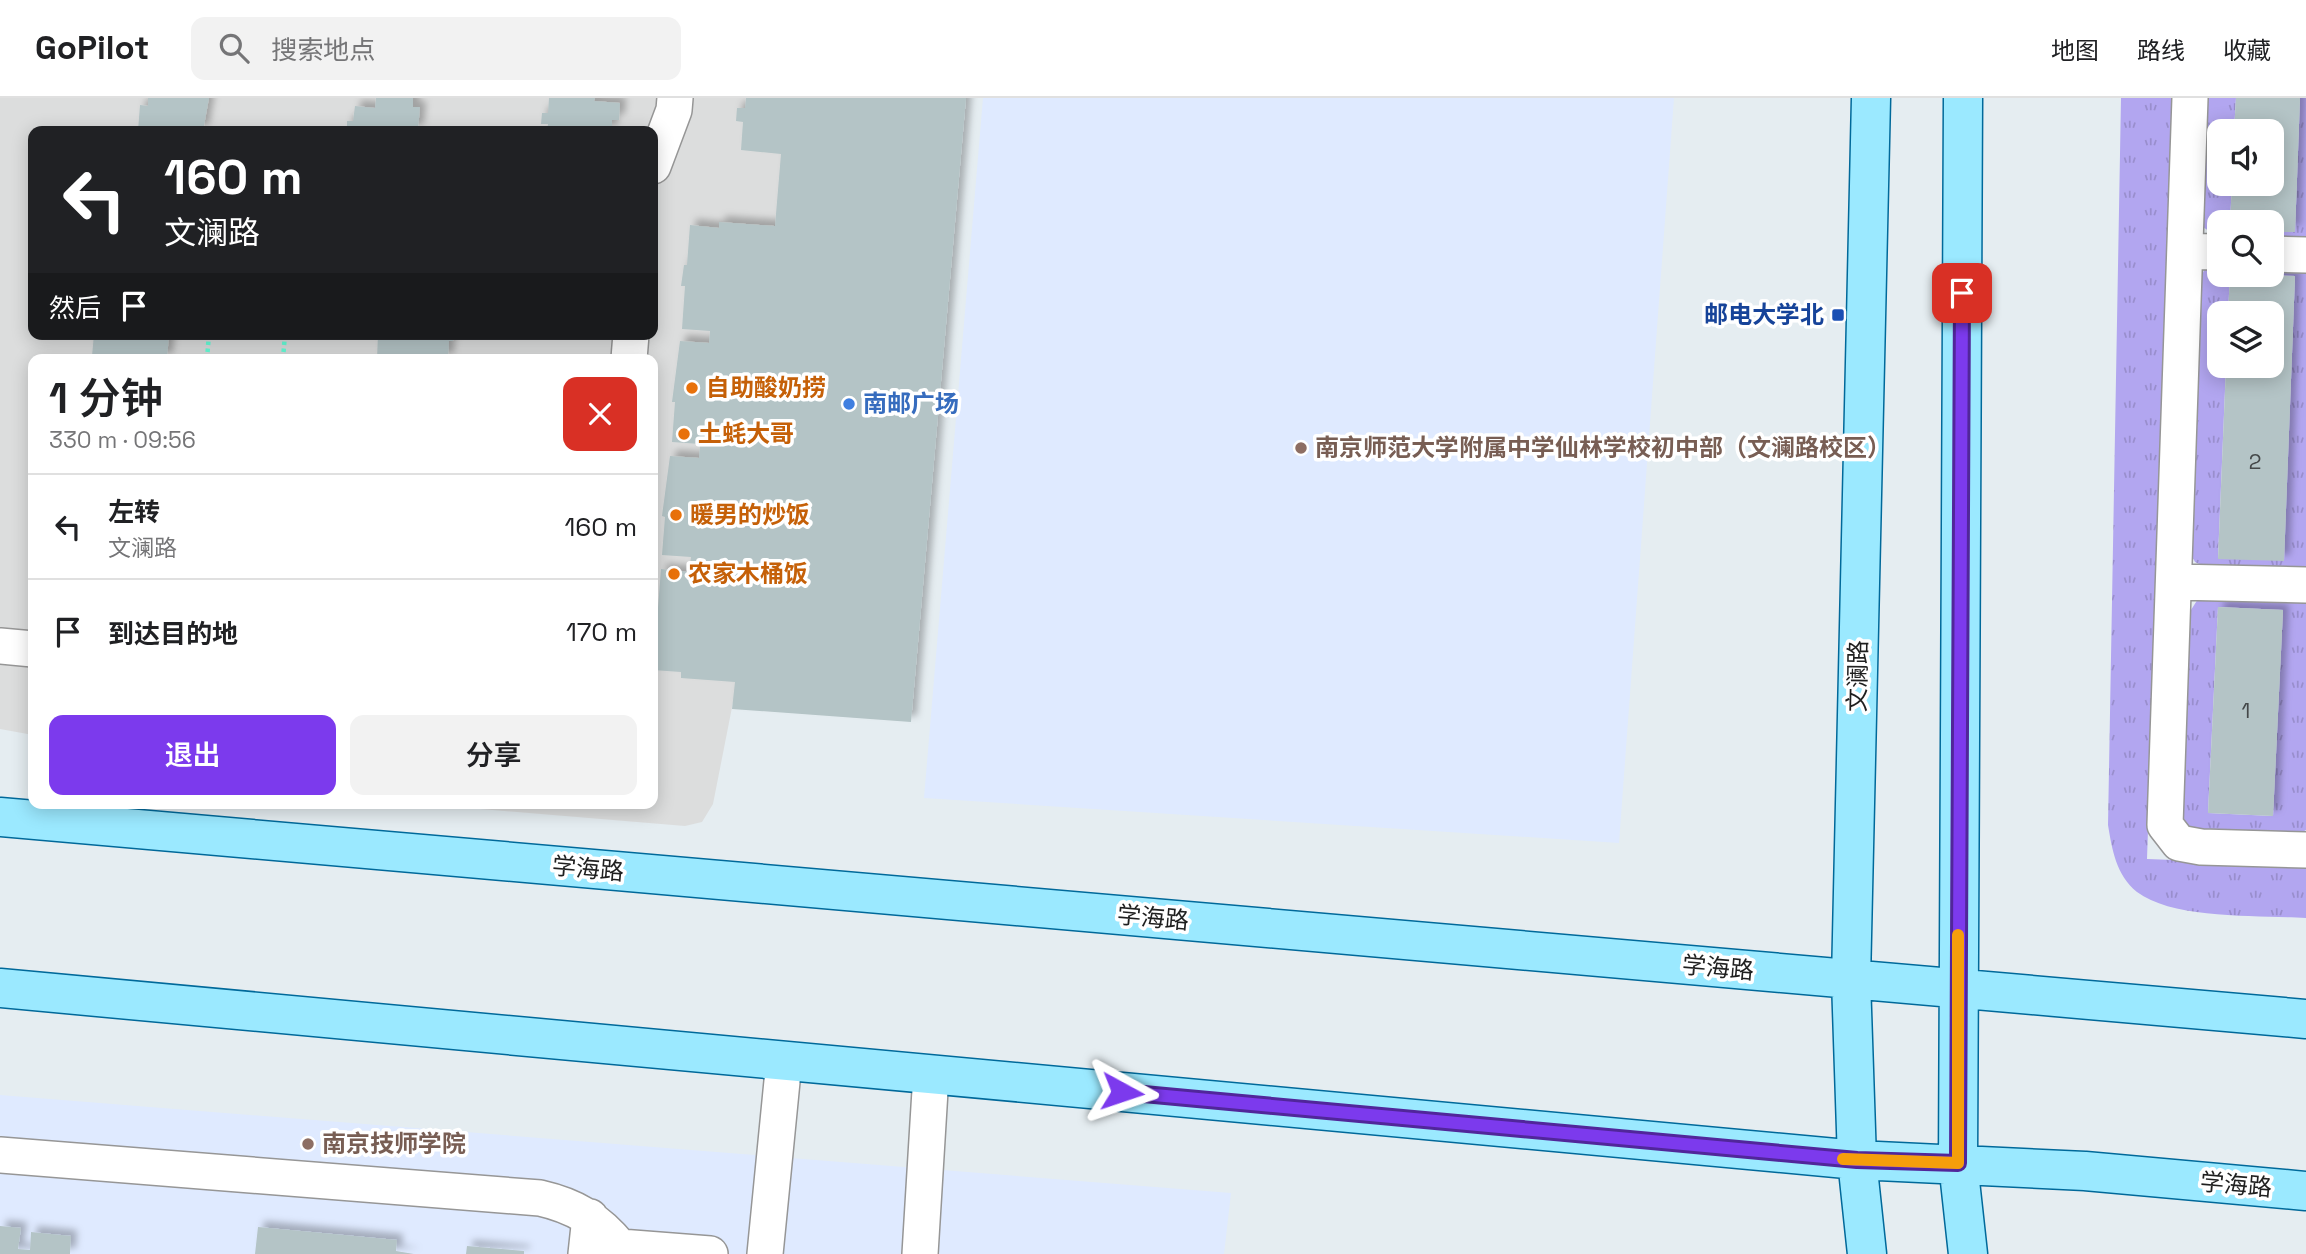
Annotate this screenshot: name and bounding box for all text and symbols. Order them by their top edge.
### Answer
search box [191,17,681,80]
text: GoPilot [35,27,149,69]
icon: search [215,29,253,67]
text: 搜索地点 [271,33,375,67]
text: 地图 [2051,35,2099,66]
text: 路线 [2137,35,2185,66]
text: 收藏 [2223,35,2271,66]
map controls [2207,119,2284,378]
button: sound [2207,119,2284,196]
text: 160 m [164,146,302,208]
icon: left [49,154,140,245]
button: search [2207,210,2284,287]
text: 文澜路 [164,213,260,253]
pin [1932,263,1992,323]
icon: arrive [1943,274,1981,312]
icon: arrive [115,287,153,325]
text: 然后 [49,291,101,325]
place label: 邮电大学北 [1704,299,1824,330]
button: layers [2207,301,2284,378]
marker: 邮电大学北 [1830,307,1846,323]
text: 1 分钟 [49,372,163,425]
place label: 自助酸奶捞 [706,372,826,403]
button: close [563,377,637,451]
marker: 自助酸奶捞 [684,380,700,396]
place label: 南邮广场 [863,388,959,419]
marker: 南邮广场 [841,396,857,412]
place label: 土蚝大哥 [698,418,794,449]
text: 330 m · 09:56 [49,425,196,455]
marker: 土蚝大哥 [676,426,692,442]
place label: 南京师范大学附属中学仙林学校初中部（文澜路校区） [1315,432,1891,463]
marker: 南京师范大学附属中学仙林学校初中部（文澜路校区） [1293,440,1309,456]
house number: 2 [2249,448,2261,475]
text: 左转 [108,495,160,529]
place label: 暖男的炒饭 [690,499,810,530]
marker: 暖男的炒饭 [668,507,684,523]
icon: left [49,508,87,546]
text: 160 m [565,510,637,544]
text: 文澜路 [108,533,177,563]
place label: 农家木桶饭 [688,558,808,589]
marker: 农家木桶饭 [666,566,682,582]
icon: arrive [49,613,87,651]
text: 170 m [566,615,637,649]
text: 到达目的地 [108,617,238,651]
street label: 文澜路 [1841,640,1874,712]
house number: 1 [2242,697,2250,724]
button: 退出 [49,715,336,795]
button: 分享 [350,715,637,795]
street label: 学海路 [551,850,625,887]
street label: 学海路 [1116,899,1190,936]
street label: 学海路 [1681,949,1755,986]
position arrow [1085,1055,1159,1129]
place label: 南京技师学院 [322,1128,466,1159]
marker: 南京技师学院 [300,1136,316,1152]
street label: 学海路 [2199,1166,2273,1203]

